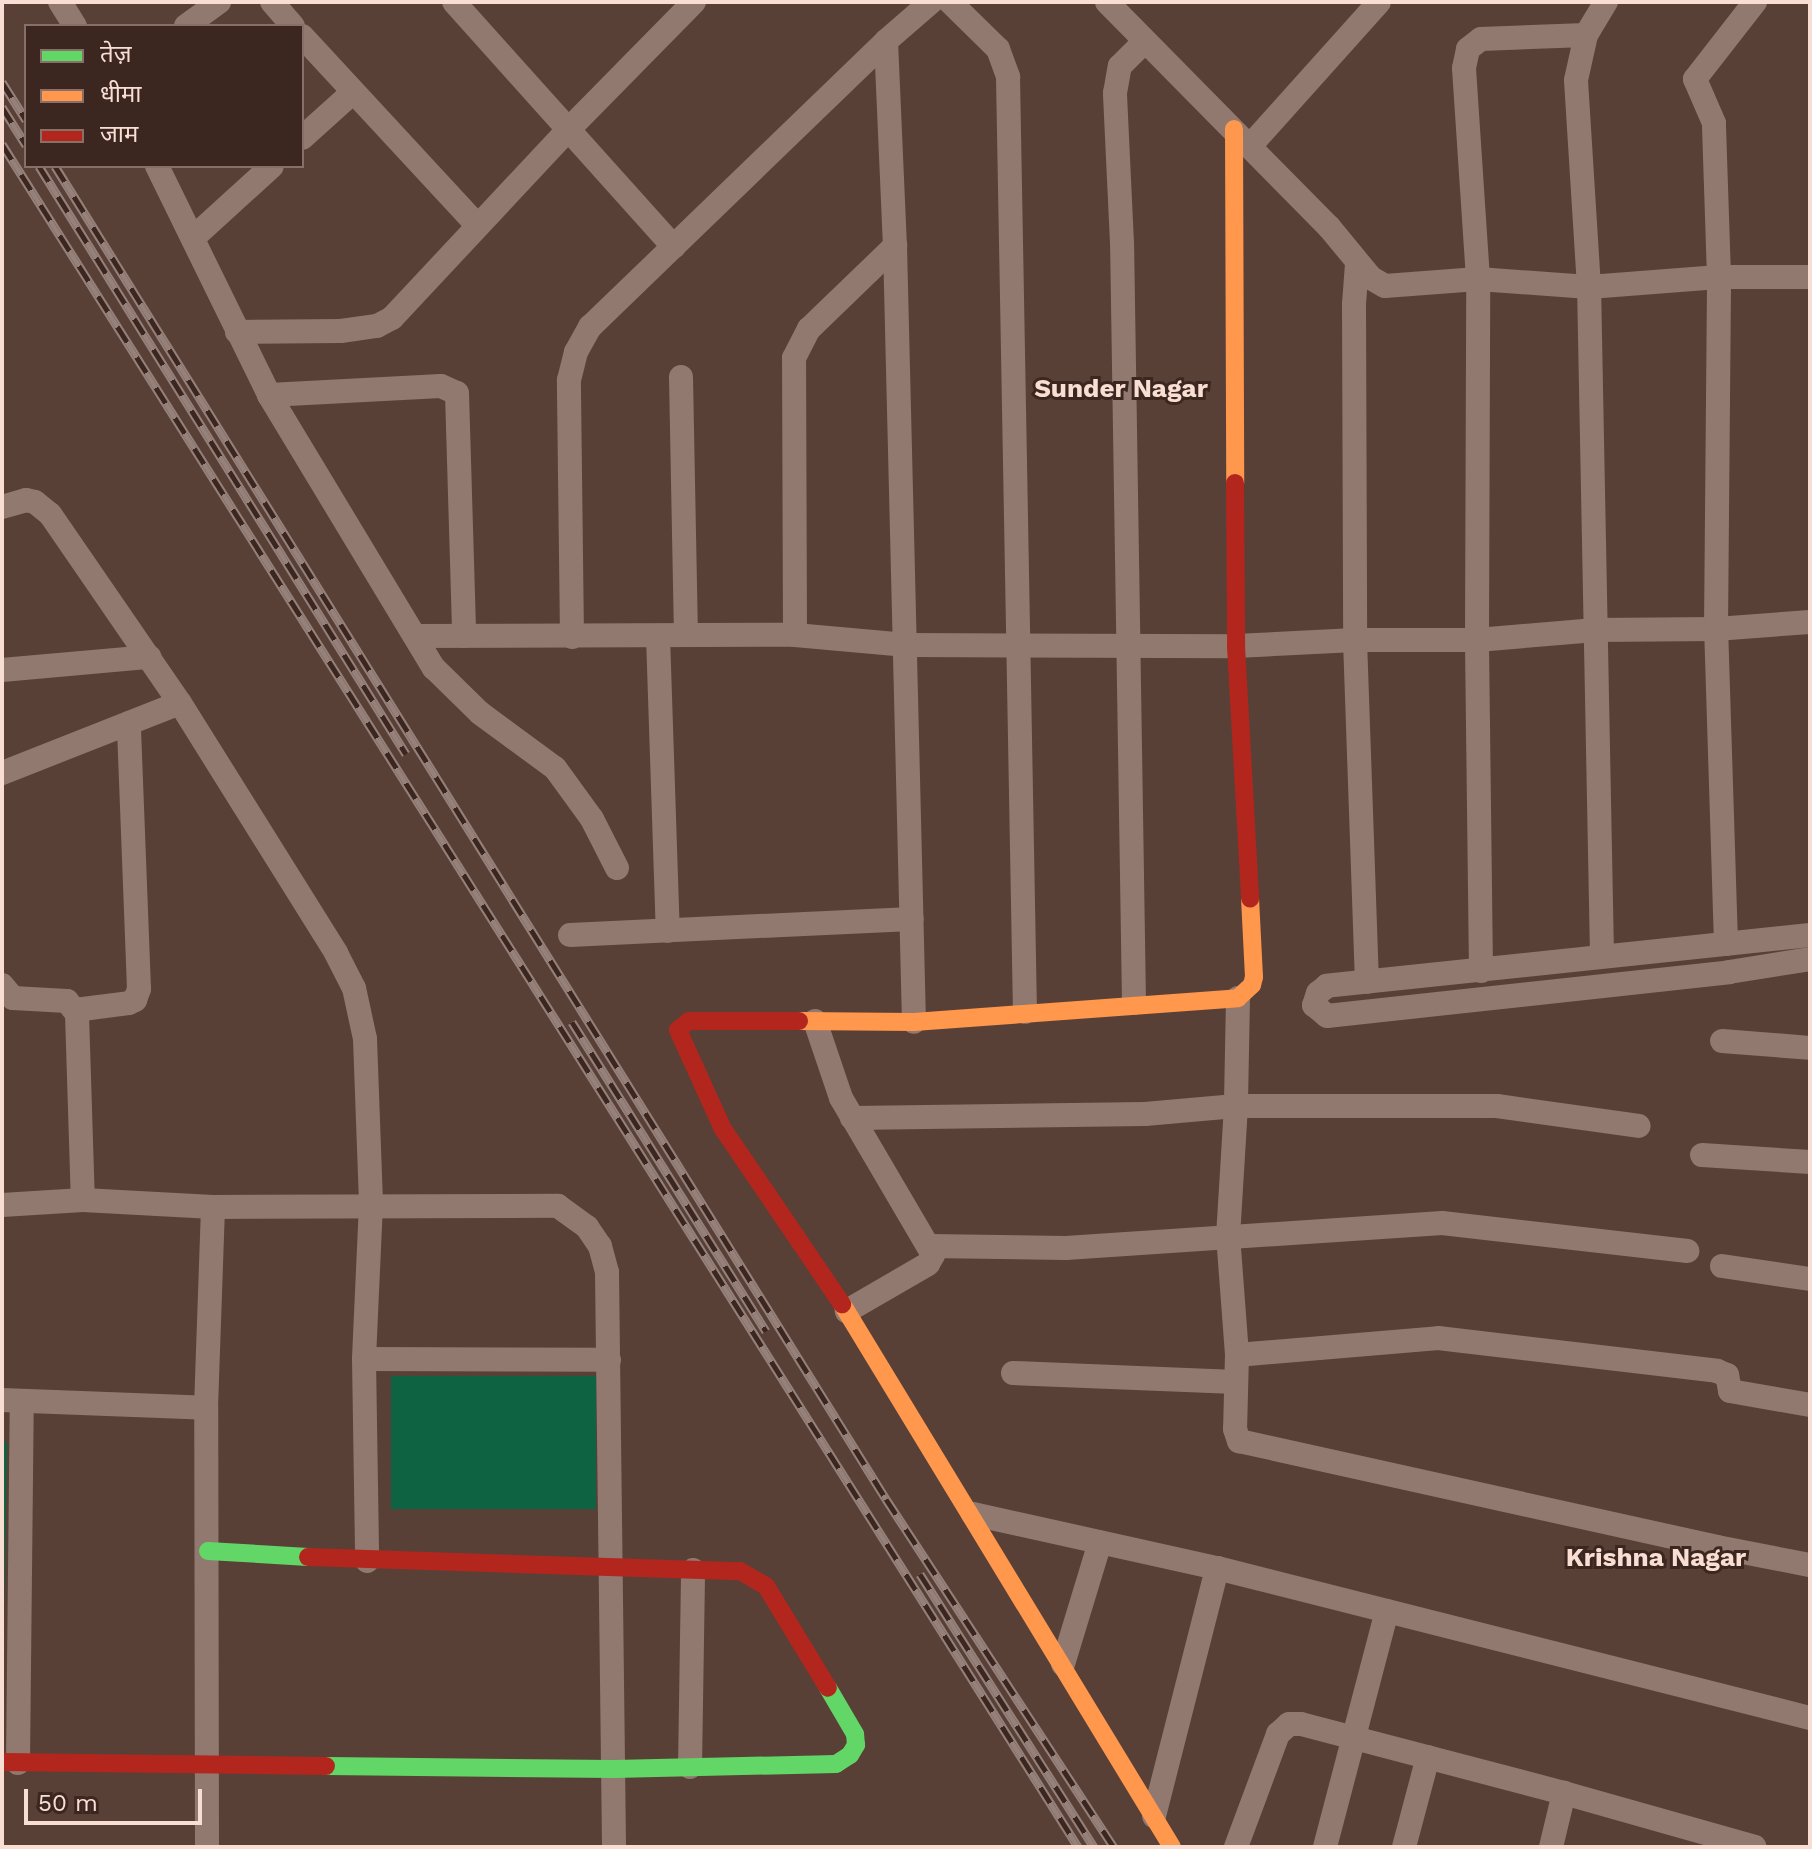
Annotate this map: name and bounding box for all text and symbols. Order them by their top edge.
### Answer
legend [24,24,304,168]
text: तेज़ [100,40,132,68]
text: धीमा [100,80,142,108]
text: जाम [100,120,138,148]
district label: Sunder Nagar [1034,373,1208,405]
district label: Krishna Nagar [1566,1542,1746,1574]
scale bar [28,1773,206,1823]
text: 50 m [38,1789,98,1817]

